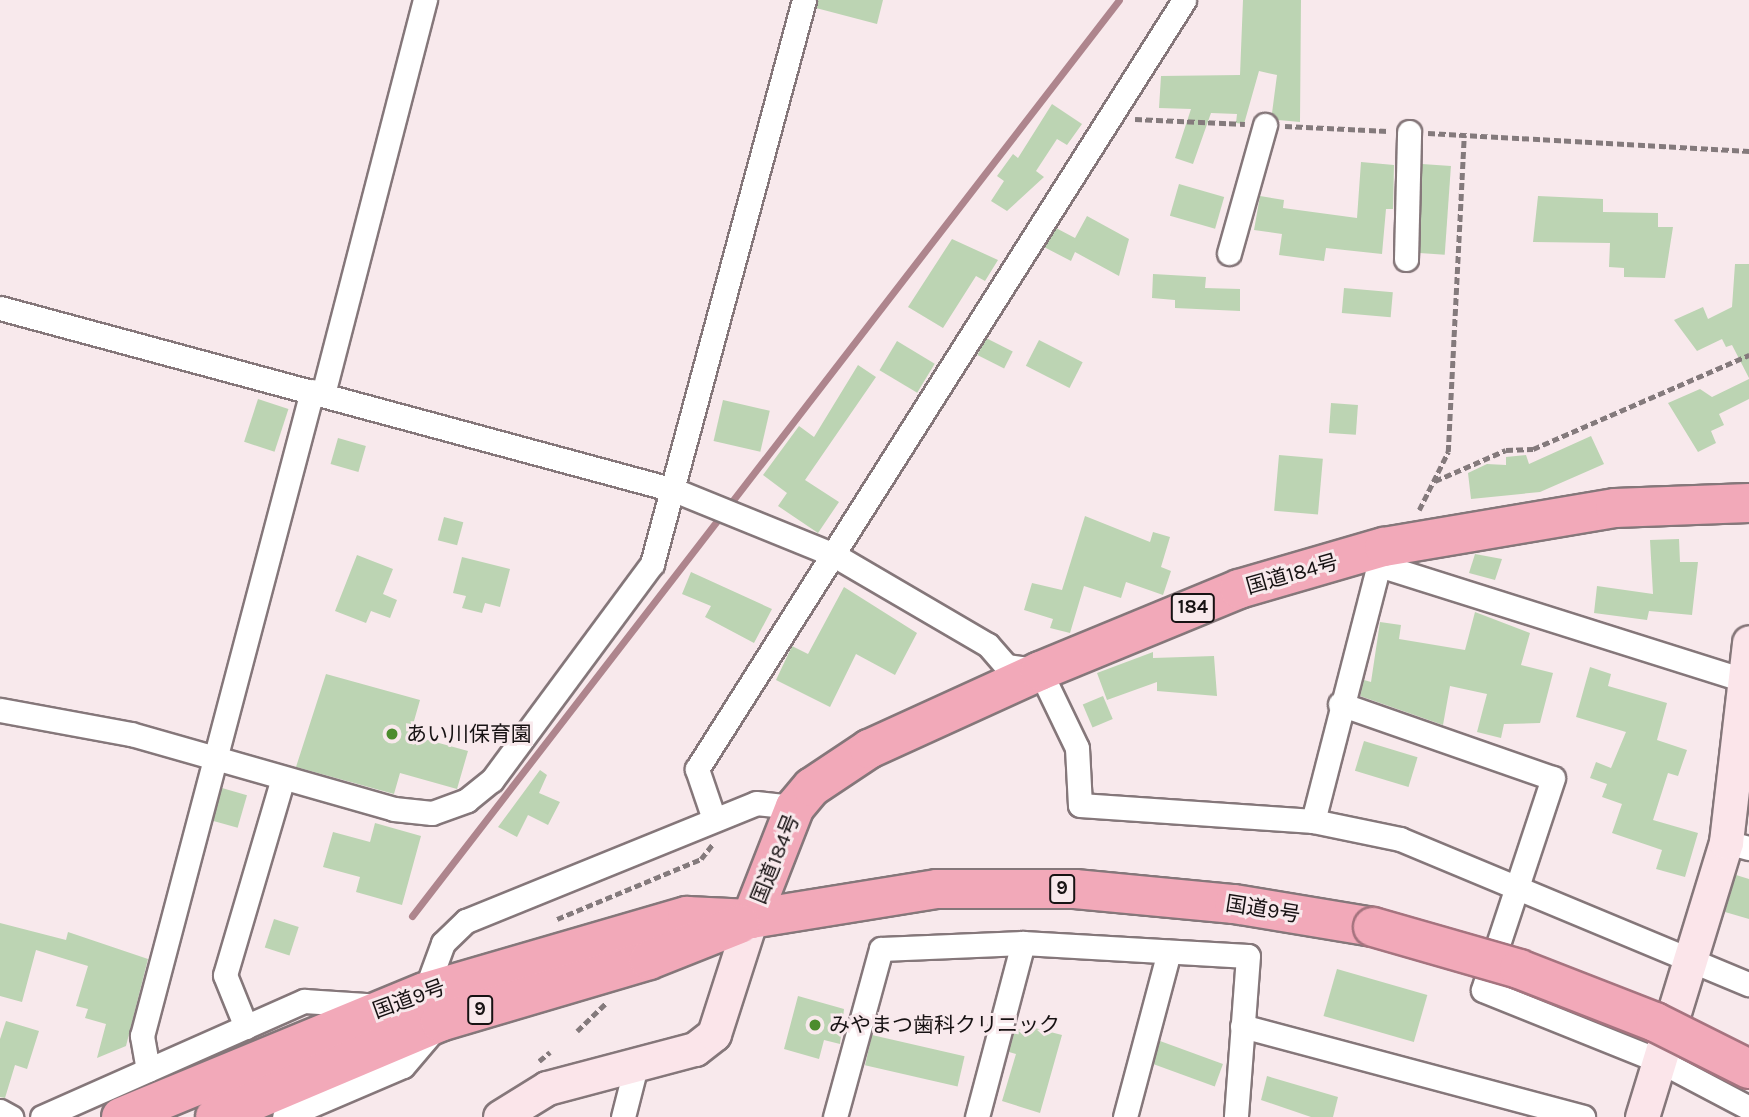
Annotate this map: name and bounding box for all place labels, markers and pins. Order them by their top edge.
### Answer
place label: あい川保育園 [406,721,532,747]
marker: あい川保育園 [384,726,400,742]
place label: みやまつ歯科クリニック [829,1012,1060,1038]
marker: みやまつ歯科クリニック [807,1017,823,1033]

